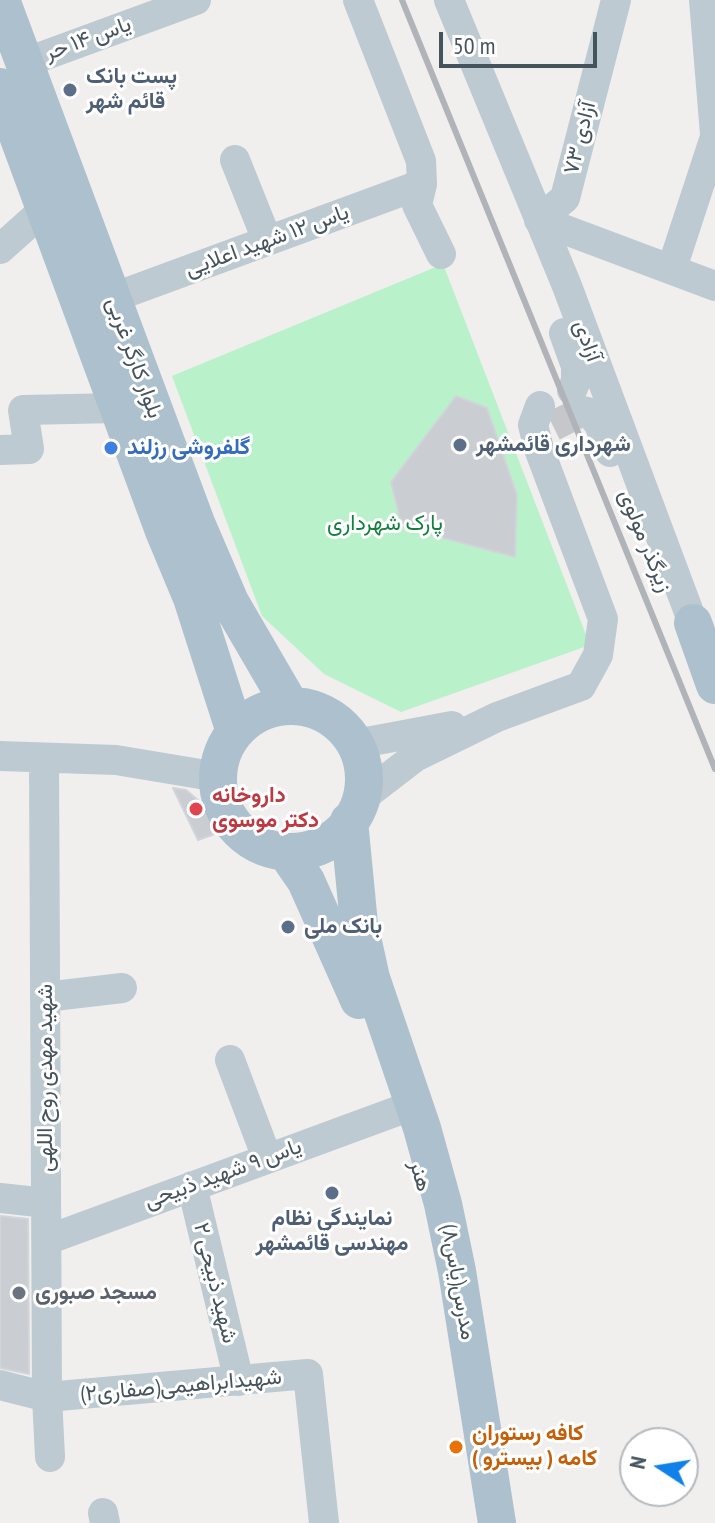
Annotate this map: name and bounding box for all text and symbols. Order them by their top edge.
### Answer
street label: یاس ۱۴ حر [41,11,135,67]
scale bar [443,16,601,66]
text: 50 m [453,30,495,61]
place label: پست بانک قائم شهر [86,64,177,116]
marker: پست بانک قائم شهر [61,81,79,99]
street label: آزادی ۷۳ [558,99,602,177]
street label: یاس ۱۲ شهید اعلایی [181,199,353,283]
street label: بلوار کارگر غربی [100,294,168,422]
street label: آزادی [567,317,607,365]
place label: شهرداری قائمشهر [476,432,631,458]
place label: گلفروشی رزلند [127,435,250,461]
marker: شهرداری قائمشهر [451,436,469,454]
marker: گلفروشی رزلند [102,439,120,457]
street label: زیرگذر مولوی [612,486,678,596]
park label: پارک شهرداری [327,511,443,537]
place label: داروخانه دکتر موسوی [212,783,319,834]
marker: داروخانه دکتر موسوی [187,800,205,818]
place label: بانک ملی [304,914,382,940]
marker: بانک ملی [279,918,297,936]
street label: شهید مهدی روح اللهی [33,984,59,1172]
street label: یاس ۹ شهید ذبیحی [141,1133,305,1215]
street label: هنر [403,1157,437,1195]
marker: نمایندگی نظام مهندسی قائمشهر [323,1184,341,1202]
place label: نمایندگی نظام مهندسی قائمشهر [256,1206,408,1258]
street label: شهید ذبیحی ۲ [187,1220,243,1346]
street label: مدرس(یاس۸) [435,1222,481,1342]
place label: مسجد صبوری [35,1280,157,1306]
marker: مسجد صبوری [10,1284,28,1302]
street label: شهیدابراهیمی(صفاری۲) [79,1364,283,1408]
place label: کافه رستوران کامه ( بیسترو ) [472,1421,597,1472]
north arrow [619,1427,699,1507]
marker: کافه رستوران کامه ( بیسترو ) [447,1438,465,1456]
text: N [623,1454,652,1471]

